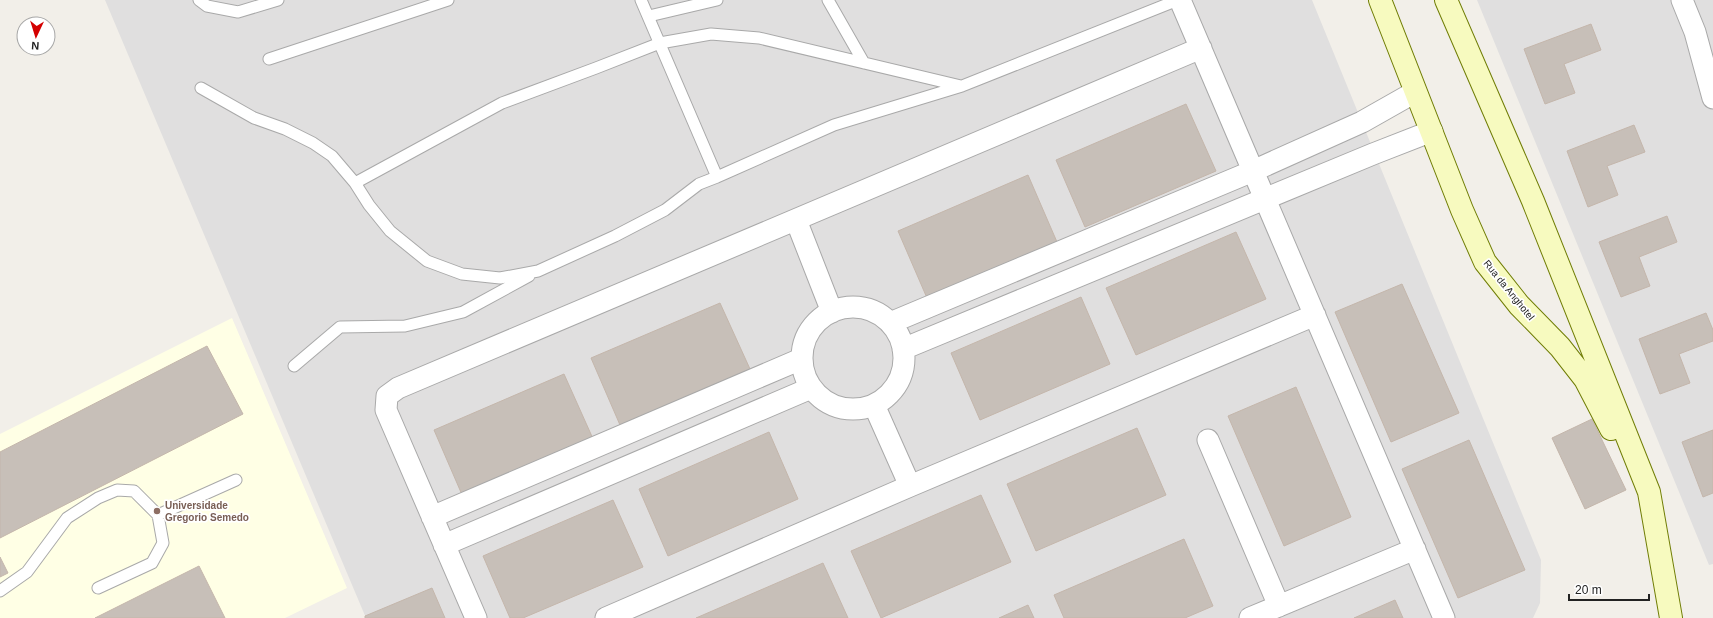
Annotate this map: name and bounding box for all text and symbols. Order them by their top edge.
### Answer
north arrow [16,16,56,56]
text: N [31,40,40,52]
street label: Rua da Anghotel [1481,258,1537,322]
place label: Universidade Gregorio Semedo [165,500,249,523]
marker: Universidade Gregorio Semedo [152,506,162,516]
scale bar [1569,576,1649,602]
text: 20 m [1575,583,1602,597]

